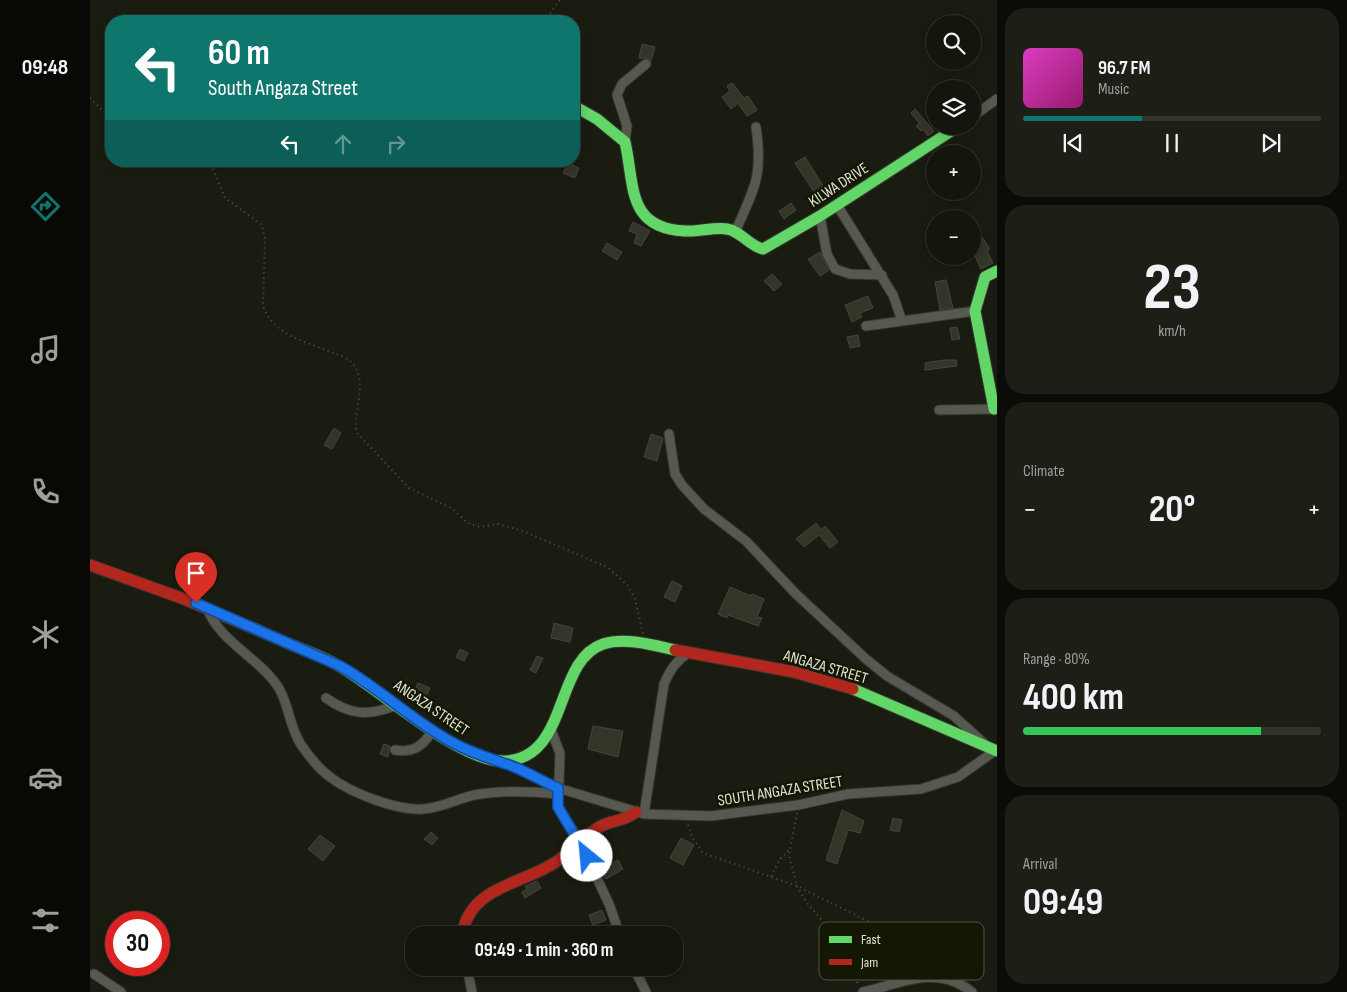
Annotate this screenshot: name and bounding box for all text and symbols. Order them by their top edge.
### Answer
map controls [926,15,981,265]
button: search [926,15,981,70]
text: 60 m [208,32,270,75]
icon: left [125,35,190,100]
text: 09:48 [22,54,68,81]
text: 96.7 FM [1098,57,1150,80]
text: South Angaza Street [208,75,358,102]
button: layers [926,80,981,135]
text: Music [1098,80,1129,99]
icon: previous [1059,129,1087,157]
icon: pause [1158,129,1186,157]
icon: next [1257,129,1285,157]
icon: left [276,130,304,158]
icon: ahead [329,130,357,158]
icon: right [382,130,410,158]
button: + [926,145,981,200]
street label: KILWA DRIVE [805,159,872,212]
icon: directions [28,189,63,224]
button: − [926,210,981,265]
text: 23 [1143,250,1201,328]
text: km/h [1158,322,1186,341]
icon: music [28,332,63,367]
text: Climate [1023,462,1065,481]
icon: phone [28,474,63,509]
text: 20° [1149,487,1195,532]
text: − [1023,493,1037,526]
text: + [1307,493,1321,526]
pin [175,552,217,603]
icon: arrive [182,559,210,587]
icon: climate [28,617,63,652]
street label: ANGAZA STREET [780,646,870,689]
text: Range · 80% [1023,650,1090,669]
text: 400 km [1023,675,1124,720]
street label: ANGAZA STREET [389,676,473,741]
icon: car [28,760,63,795]
street label: SOUTH ANGAZA STREET [716,772,845,811]
position arrow [560,829,612,881]
text: Arrival [1023,855,1057,874]
text: 09:49 [1023,880,1103,925]
icon: filters [28,903,63,938]
speed limit sign: 30 [105,911,170,976]
legend [819,922,984,980]
text: Fast [861,931,881,948]
text: 09:49 · 1 min · 360 m [475,939,613,962]
text: Jam [860,954,878,971]

